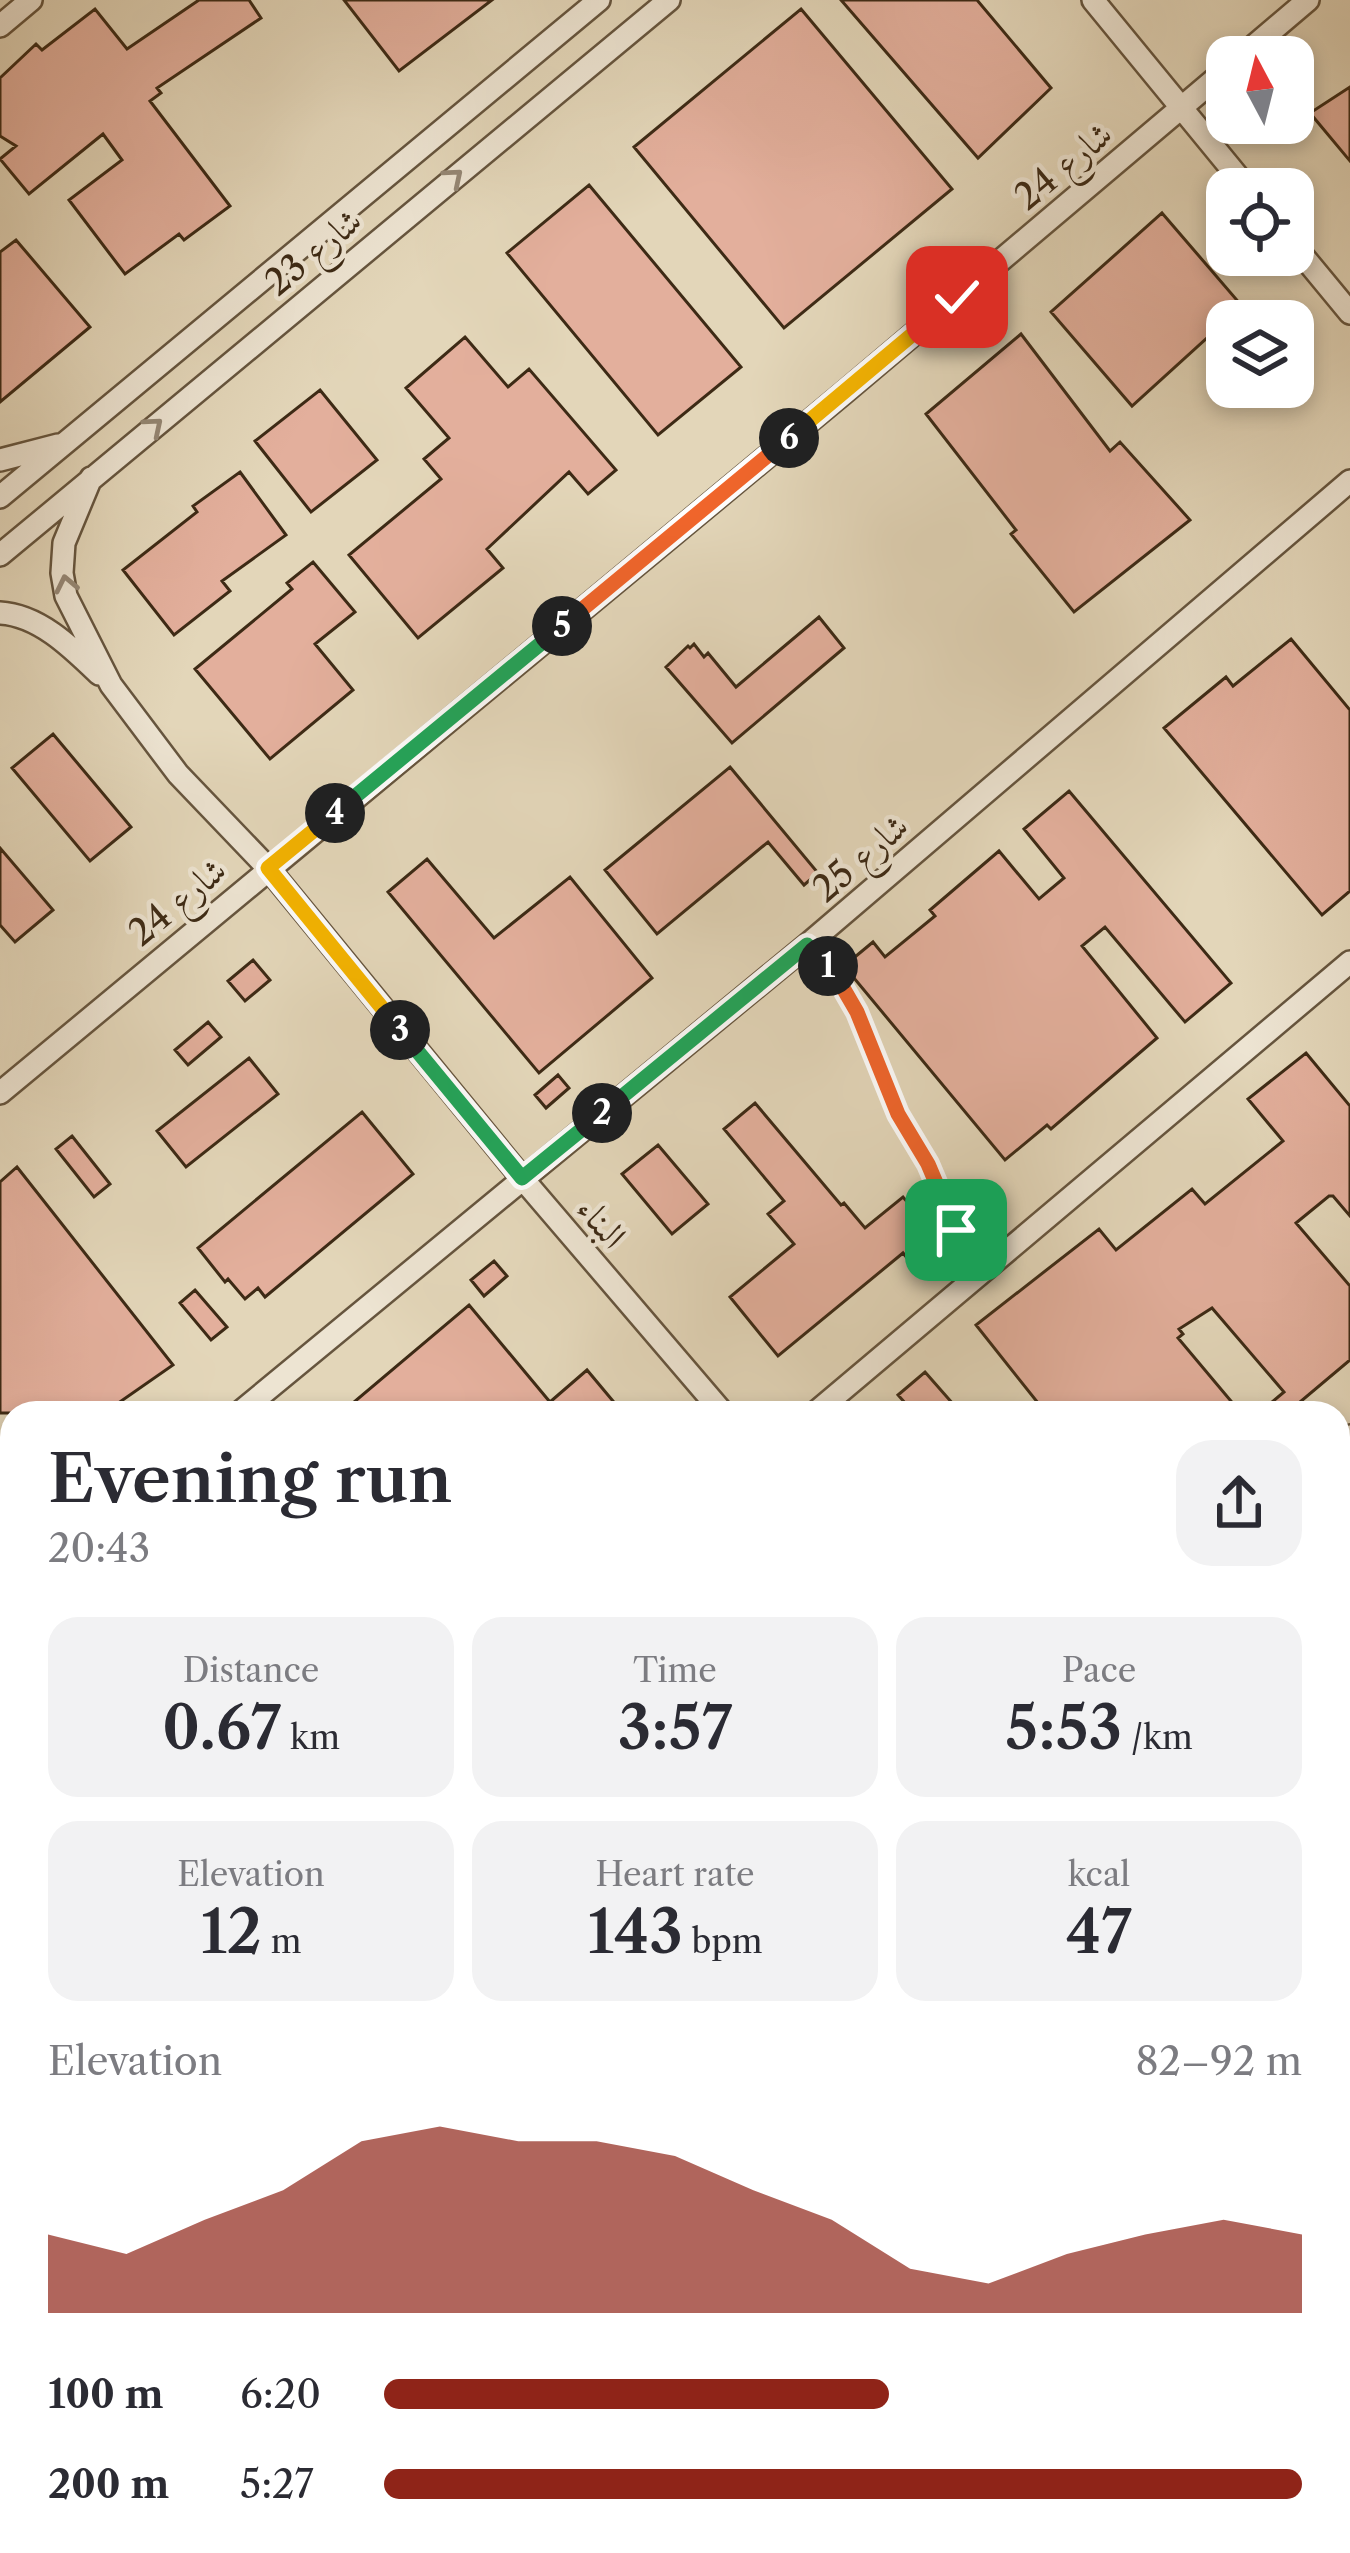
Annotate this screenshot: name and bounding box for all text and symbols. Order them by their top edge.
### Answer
north arrow [1206,36,1314,144]
map controls [1206,36,1314,408]
street label: شارع 24 [1005,112,1126,225]
button: locate [1206,168,1314,276]
one-way arrow [440,170,462,191]
street label: شارع 23 [256,198,376,311]
pin [906,246,1008,348]
icon: check [924,264,990,330]
button: layers [1206,300,1314,408]
pin: 6 [759,408,819,468]
text: 6 [779,417,799,458]
one-way arrow [140,418,162,440]
one-way arrow [54,574,79,594]
pin: 5 [532,596,592,656]
text: 5 [553,605,571,646]
pin: 4 [305,783,365,843]
text: 4 [325,792,345,833]
street label: شارع 25 [803,804,923,917]
street label: شارع 24 [119,848,240,961]
pin: 1 [798,936,858,996]
text: 1 [821,945,835,986]
pin: 3 [370,1000,430,1060]
text: 3 [391,1009,409,1050]
pin: 2 [572,1083,632,1143]
text: 2 [592,1092,612,1133]
pin [905,1179,1007,1281]
street label: البناء [568,1187,636,1257]
icon: arrive [923,1197,989,1263]
text: Evening run [48,1438,452,1519]
button: share [1176,1440,1302,1566]
text: 20:43 [48,1524,150,1572]
text: Distance [183,1650,319,1691]
text: Time [633,1650,717,1691]
text: Pace [1062,1650,1136,1691]
text: 0.67 [162,1691,281,1765]
text: 3:57 [618,1691,732,1765]
text: 5:53 [1005,1691,1122,1765]
text: km [281,1717,340,1758]
text: /km [1122,1717,1193,1758]
text: Elevation [177,1854,325,1895]
text: Heart rate [595,1854,755,1895]
text: kcal [1068,1854,1130,1895]
text: 12 [200,1895,262,1969]
text: 143 [587,1895,683,1969]
text: 47 [1066,1895,1132,1969]
text: m [262,1921,302,1962]
text: bpm [683,1921,763,1962]
text: Elevation [48,2037,222,2085]
text: 82–92 m [1136,2037,1302,2085]
text: 100 m [48,2370,164,2418]
text: 6:20 [240,2370,321,2418]
text: 200 m [48,2460,169,2508]
text: 5:27 [240,2460,314,2508]

